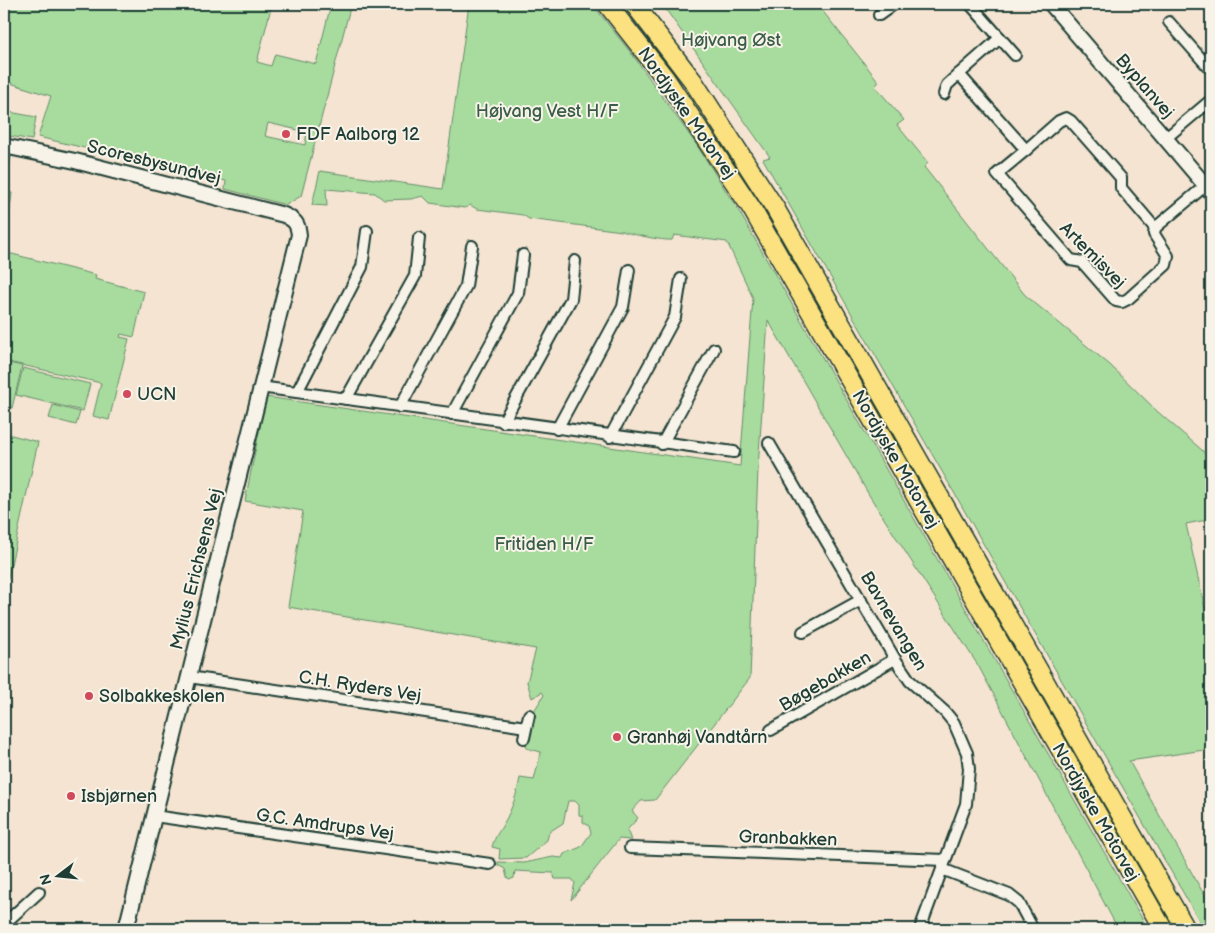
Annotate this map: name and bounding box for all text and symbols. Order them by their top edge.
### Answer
park label: Højvang Øst [681,30,781,51]
street label: Nordjyske Motorvej [633,43,740,183]
street label: Byplanvej [1111,50,1178,123]
park label: Højvang Vest H/F [476,101,618,122]
place label: FDF Aalborg 12 [296,124,420,145]
marker: FDF Aalborg 12 [280,128,292,140]
street label: Scoresbysundvej [85,136,223,189]
street label: Artemisvej [1055,218,1130,293]
place label: UCN [137,384,177,405]
street label: Nordjyske Motorvej [847,386,944,532]
marker: UCN [121,388,133,400]
street label: Mylius Erichsens Vej [166,486,227,652]
park label: Fritiden H/F [494,534,594,555]
street label: Bavnevangen [856,568,931,675]
street label: Bøgebakken [776,647,875,716]
street label: C.H. Ryders Vej [297,666,423,707]
place label: Solbakkeskolen [99,686,225,707]
marker: Solbakkeskolen [83,690,95,702]
place label: Granhøj Vandtårn [627,727,768,748]
marker: Granhøj Vandtårn [611,731,623,743]
street label: Nordjyske Motorvej [1047,739,1144,885]
place label: Isbjørnen [81,786,157,807]
marker: Isbjørnen [65,790,77,802]
street label: G.C. Amdrups Vej [255,804,395,845]
street label: Granbakken [738,826,838,851]
north arrow [32,850,82,900]
text: N [36,872,56,887]

